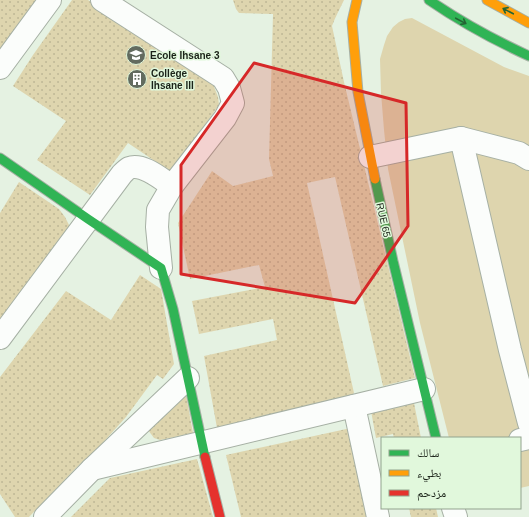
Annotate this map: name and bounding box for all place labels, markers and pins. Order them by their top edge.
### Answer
school or university icon: Ecole Ihsane 3 [125,44,147,66]
place label: Ecole Ihsane 3 [150,50,220,61]
building icon: Collège Ihsane III [126,68,148,90]
place label: Collège Ihsane III [151,68,194,91]

